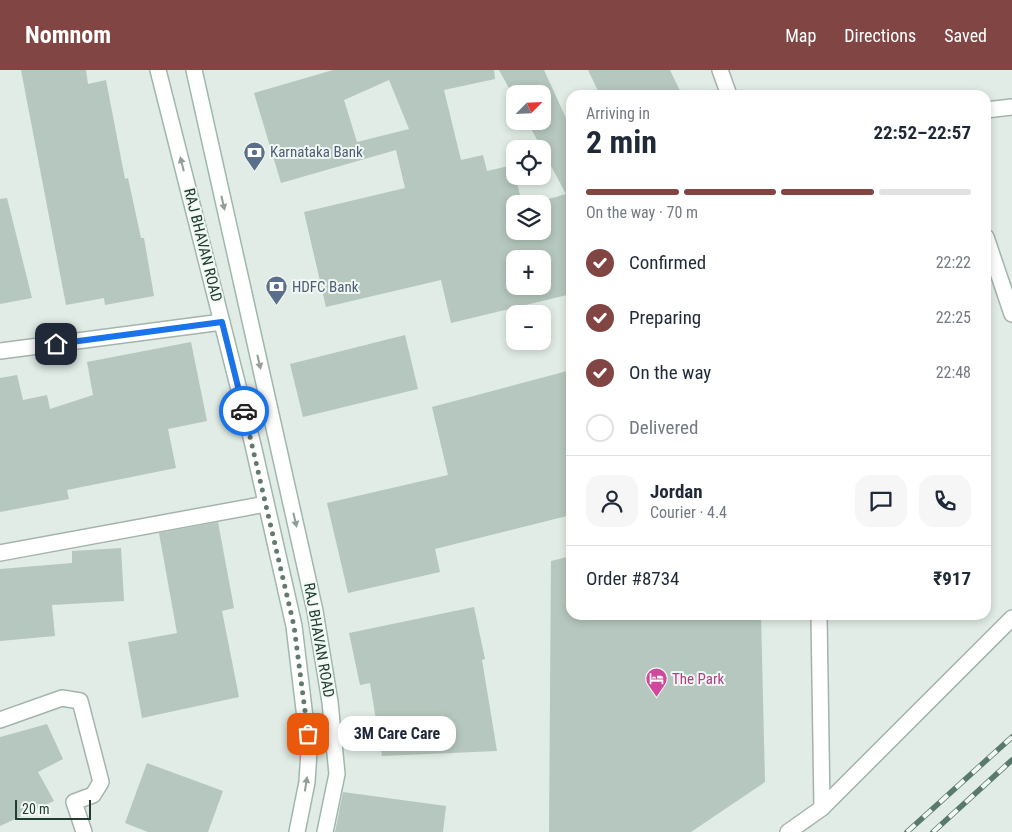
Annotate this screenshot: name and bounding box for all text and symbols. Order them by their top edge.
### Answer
text: Nomnom [25,21,111,49]
text: Map [785,25,816,46]
text: Directions [844,25,916,46]
text: Saved [944,25,987,46]
north arrow [506,85,551,130]
map controls [506,85,551,350]
text: Arriving in [586,104,650,123]
text: 22:52–22:57 [873,121,971,144]
text: 2 min [586,123,657,161]
bank icon: Karnataka Bank [242,140,266,171]
button: locate [506,140,551,185]
place label: Karnataka Bank [270,143,363,161]
one-way arrow [178,156,186,171]
street label: RAJ BHAVAN ROAD [180,186,226,304]
one-way arrow [219,195,227,210]
button: layers [506,195,551,240]
text: On the way · 70 m [586,203,698,222]
icon: check [586,249,614,277]
button: + [506,250,551,295]
text: Confirmed [629,251,706,274]
text: 22:22 [936,253,971,272]
bank icon: HDFC Bank [264,275,288,306]
place label: HDFC Bank [292,278,359,296]
icon: check [586,304,614,332]
button: − [506,305,551,350]
text: Preparing [629,306,701,329]
text: 22:25 [936,308,971,327]
pin [35,323,77,365]
icon: home [42,330,70,358]
one-way arrow [255,354,263,369]
icon: check [586,359,614,387]
text: On the way [629,361,711,384]
text: 22:48 [936,363,971,382]
courier [219,386,269,436]
icon: car [230,397,258,425]
text: Delivered [629,416,698,439]
button: person [586,475,638,527]
button: chat [855,475,907,527]
button: phone [919,475,971,527]
text: Jordan [650,480,703,503]
text: Courier · 4.4 [650,503,727,522]
one-way arrow [291,512,299,528]
text: Order #8734 [586,567,679,590]
text: ₹917 [933,567,971,590]
street label: RAJ BHAVAN ROAD [300,581,338,699]
hotel icon: The Park [644,667,668,698]
place label: The Park [672,670,725,688]
pin [287,713,329,755]
callout: 3M Care Care [338,716,456,752]
icon: bag [294,720,322,748]
text: 3M Care Care [354,724,440,743]
one-way arrow [302,776,310,792]
scale bar [15,797,91,820]
text: 20 m [22,801,50,817]

